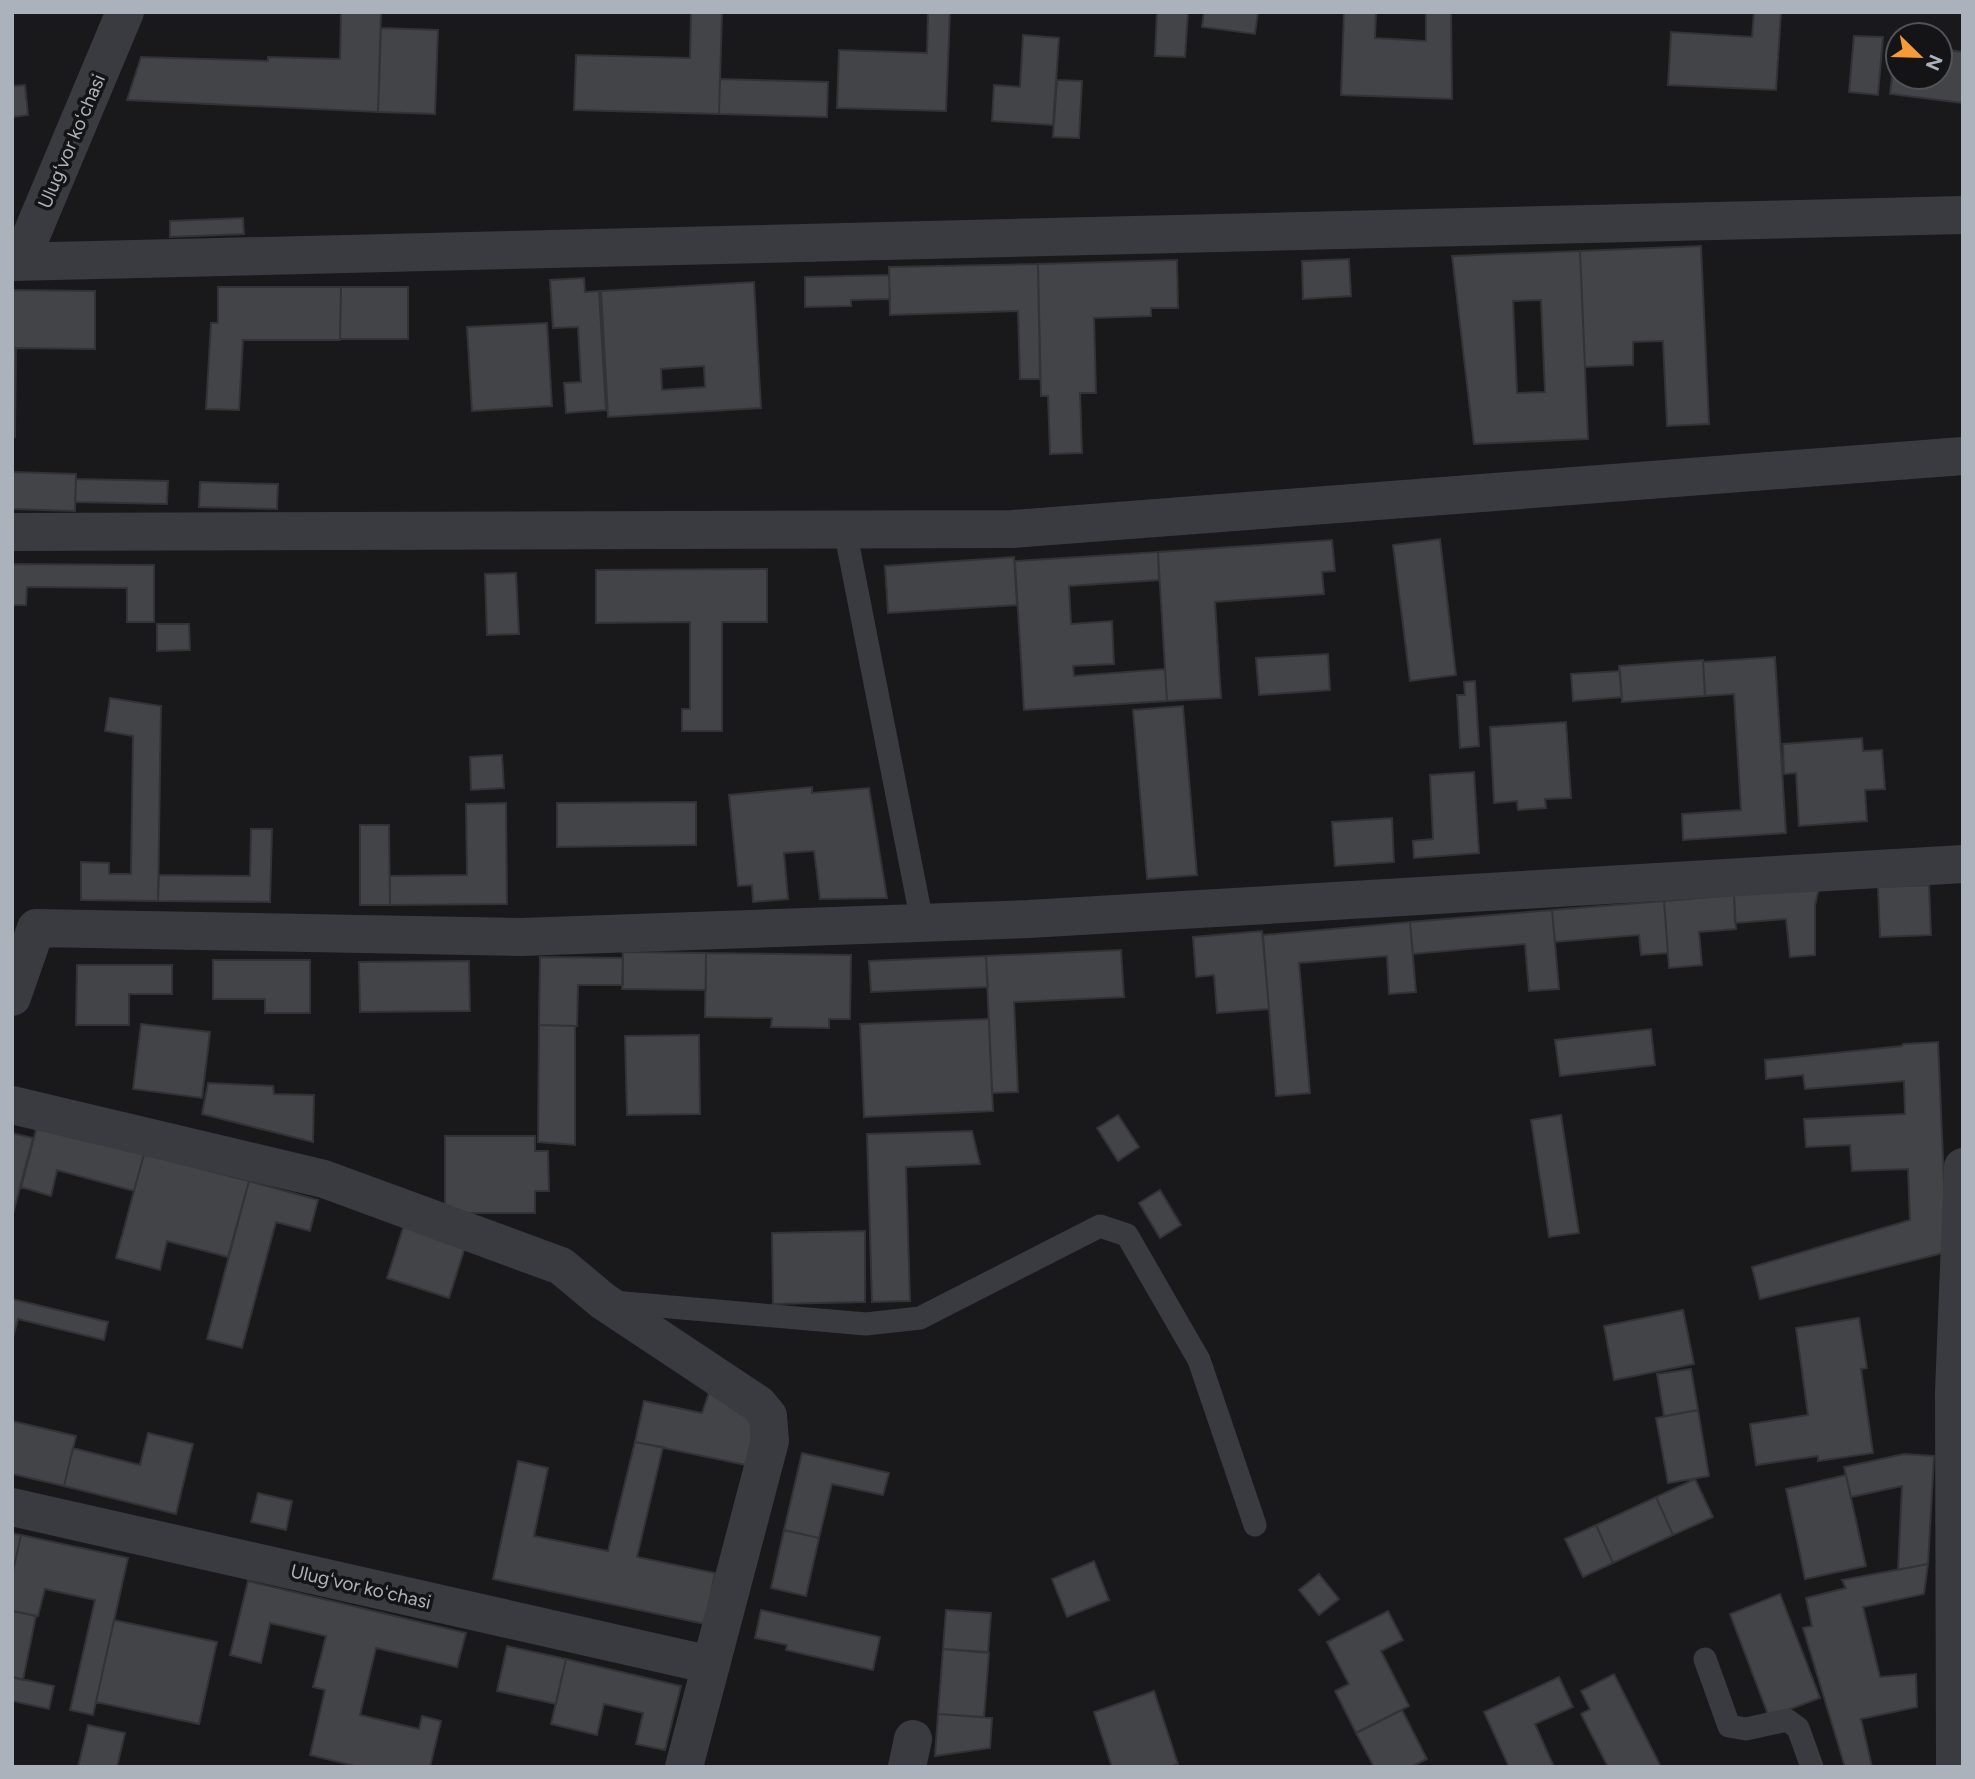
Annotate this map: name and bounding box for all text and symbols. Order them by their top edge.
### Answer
north arrow [1884,21,1954,91]
text: N [1921,51,1948,74]
street label: Ulugʻvor koʻchasi [33,71,110,212]
street label: Ulugʻvor koʻchasi [288,1559,433,1614]

